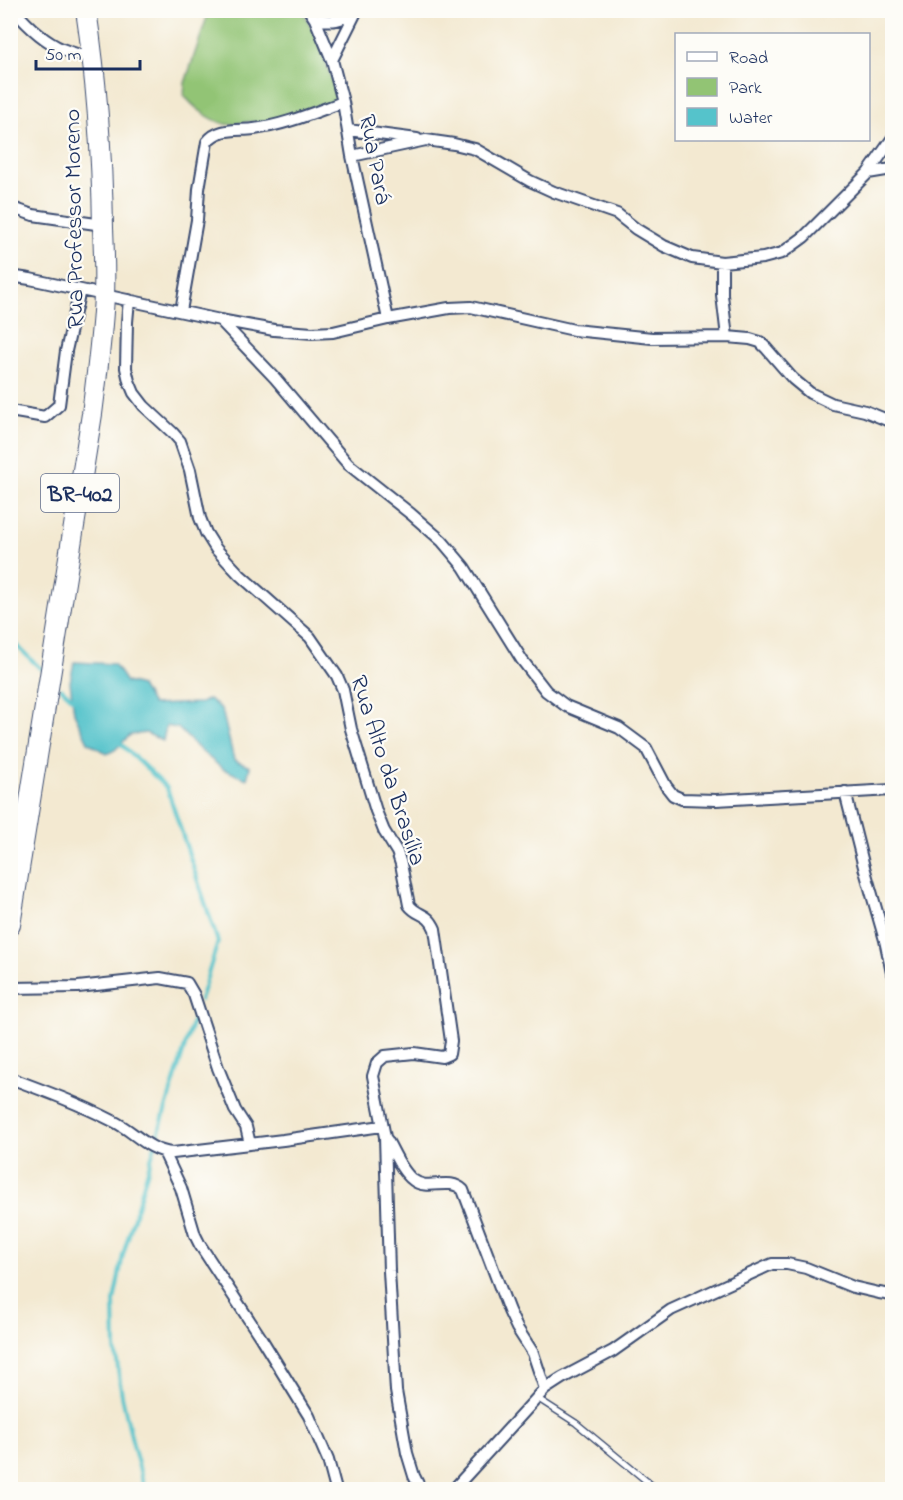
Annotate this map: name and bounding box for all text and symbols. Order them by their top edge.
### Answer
scale bar [36,33,140,71]
legend [675,33,870,141]
text: 50 m [45,43,82,69]
text: Road [729,46,768,72]
text: Park [729,76,762,102]
text: Water [729,106,773,132]
street label: Rua Professor Moreno [56,109,95,329]
street label: Rua Pará [348,112,399,207]
road number: BR-402 [41,474,119,512]
street label: Rua Alto da Brasília [339,671,434,870]

